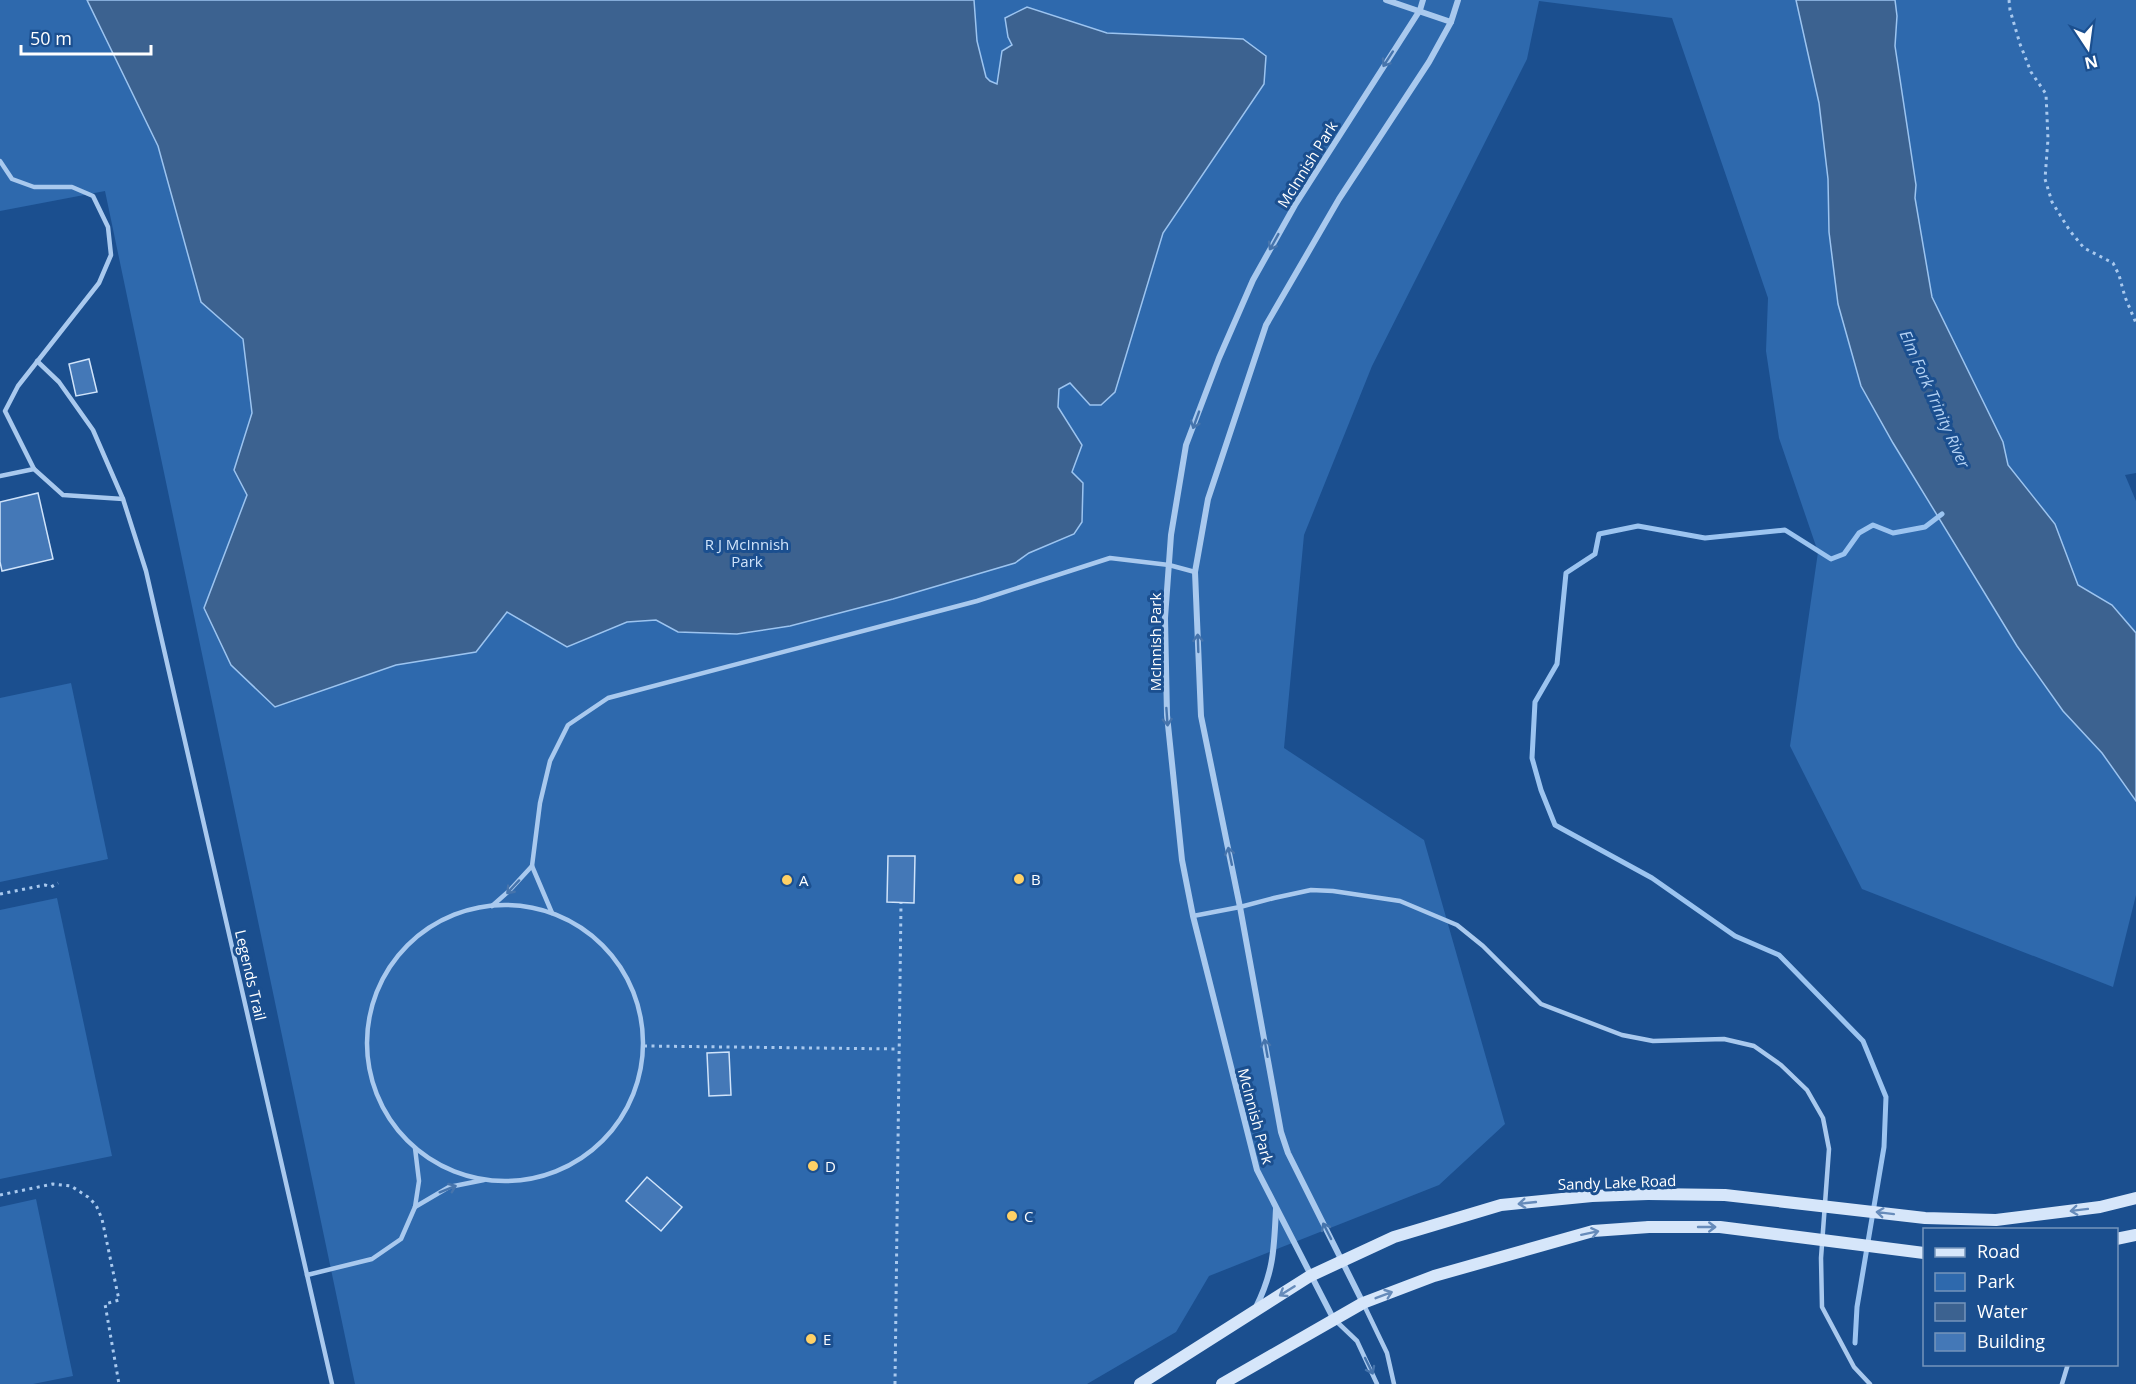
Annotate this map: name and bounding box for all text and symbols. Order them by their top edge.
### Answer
scale bar [21,18,152,56]
north arrow [2058,18,2118,78]
text: 50 m [30,26,72,50]
one-way arrow [1382,50,1394,67]
text: N [2083,50,2100,75]
street label: McInnish Park [1272,117,1342,211]
one-way arrow [1268,233,1280,250]
water label: Elm Fork Trinity River [1895,327,1976,472]
one-way arrow [1189,411,1200,429]
park label: R J McInnish Park [705,534,789,571]
street label: McInnish Park [1145,593,1165,691]
one-way arrow [1192,634,1204,654]
one-way arrow [1162,707,1173,727]
one-way arrow [1224,847,1235,867]
place label: B [1031,869,1041,889]
place label: A [799,870,809,890]
marker: B [1012,872,1026,886]
marker: A [780,873,794,887]
one-way arrow [506,879,520,894]
street label: Legends Trail [231,928,271,1022]
one-way arrow [1260,1039,1271,1058]
street label: McInnish Park [1234,1066,1278,1166]
place label: D [825,1156,836,1176]
marker: D [806,1159,820,1173]
street label: Sandy Lake Road [1557,1170,1677,1194]
one-way arrow [439,1183,457,1194]
one-way arrow [1518,1198,1538,1209]
one-way arrow [2069,1204,2089,1215]
place label: C [1024,1206,1033,1226]
one-way arrow [1875,1208,1895,1219]
marker: C [1005,1209,1019,1223]
one-way arrow [1697,1221,1717,1233]
one-way arrow [1321,1223,1333,1241]
one-way arrow [1580,1227,1599,1238]
legend [1923,1228,2118,1366]
text: Road [1977,1239,2020,1263]
text: Park [1977,1269,2015,1293]
one-way arrow [1279,1285,1296,1297]
one-way arrow [1374,1288,1392,1299]
text: Water [1977,1299,2028,1323]
place label: E [823,1329,831,1349]
text: Building [1977,1329,2045,1353]
marker: E [804,1332,818,1346]
one-way arrow [1364,1357,1376,1375]

